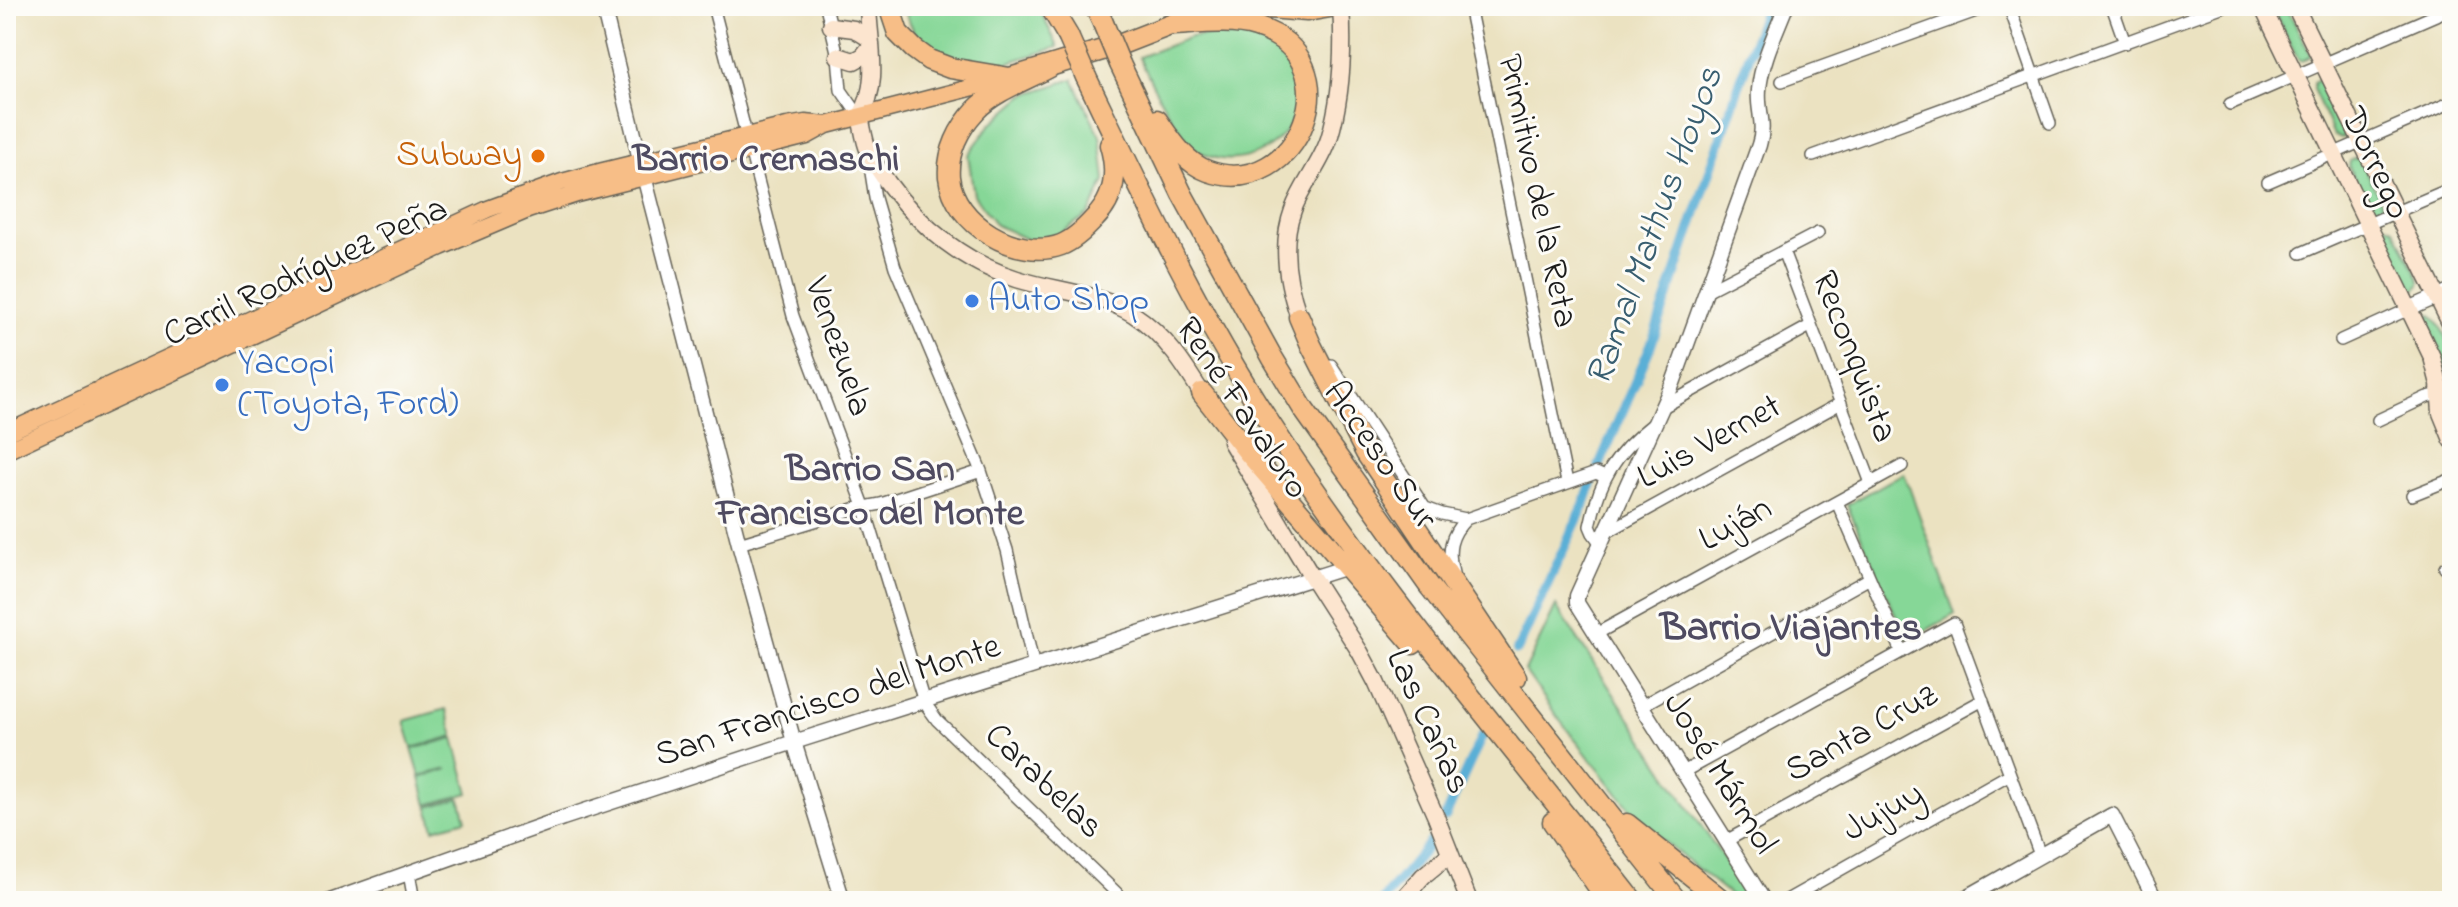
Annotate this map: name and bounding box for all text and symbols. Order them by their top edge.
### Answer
street label: Primitivo de la Reta [1481,49,1591,333]
water label: Ramal Mathus Hoyos [1572,59,1740,394]
street label: Dorrego [2325,98,2423,229]
place label: Subway [396,130,522,183]
district label: Barrio Cremaschi [631,133,899,189]
marker: Subway [529,147,547,165]
street label: Carril Rodríguez Peña [155,184,457,362]
street label: Reconquista [1796,263,1910,451]
street label: Venezuela [788,269,886,424]
place label: Auto Shop [988,275,1149,328]
marker: Auto Shop [963,292,981,310]
street label: René Favaloro [1160,307,1322,511]
place label: Yacopi (Toyota, Ford) [238,338,458,432]
street label: Acceso Sur [1308,371,1450,542]
marker: Yacopi (Toyota, Ford) [213,376,231,394]
street label: Luis Vernet [1628,382,1792,504]
district label: Barrio San Francisco del Monte [714,443,1025,543]
street label: Luján [1689,483,1783,567]
district label: Barrio Viajantes [1658,600,1922,659]
street label: San Francisco del Monte [648,621,1008,783]
street label: Las Cañas [1370,641,1484,803]
street label: Santa Cruz [1776,670,1949,798]
street label: José Mármol [1648,683,1790,865]
street label: Carabelas [971,711,1115,853]
street label: Jujuy [1834,769,1934,857]

